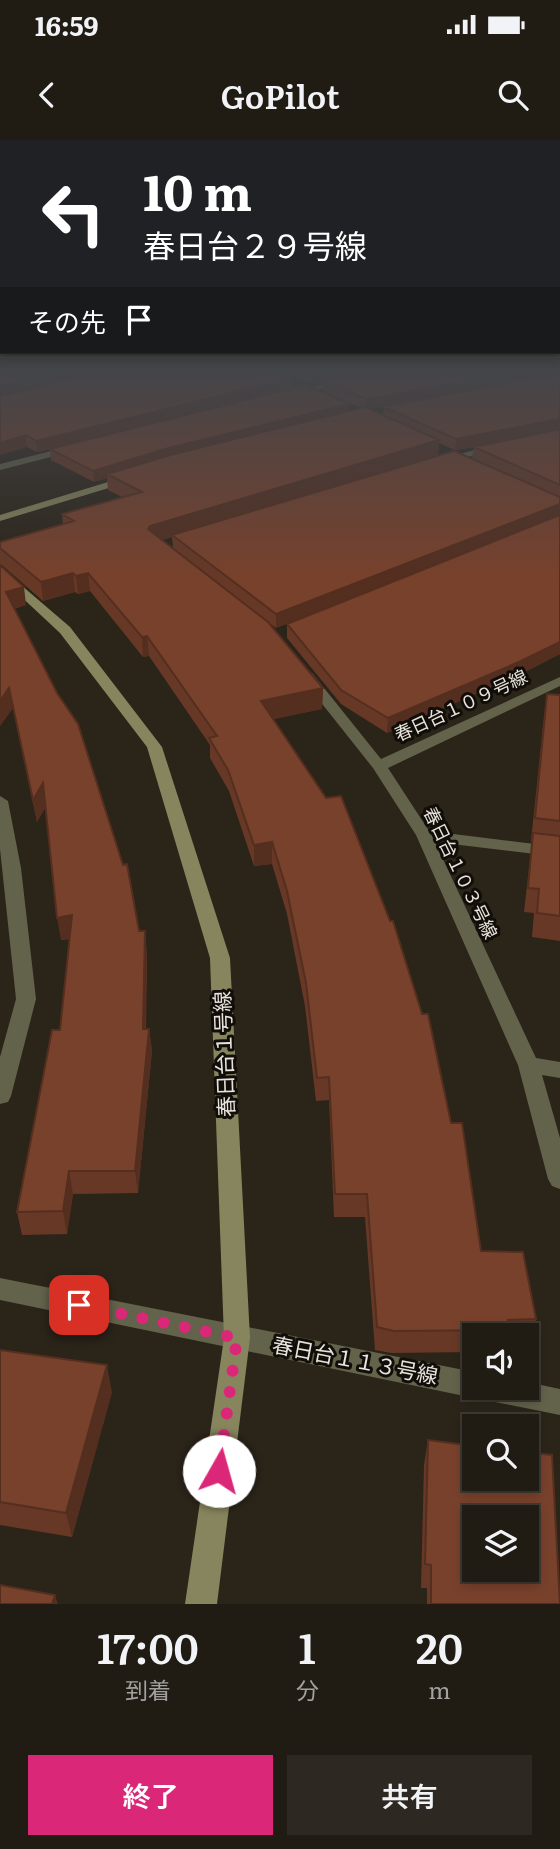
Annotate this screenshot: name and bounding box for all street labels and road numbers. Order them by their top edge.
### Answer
street label: 春日台１０９号線 [389,662,531,747]
street label: 春日台１０３号線 [418,802,505,943]
street label: 春日台１号線 [205,991,240,1118]
street label: 春日台１１３号線 [270,1327,441,1390]

